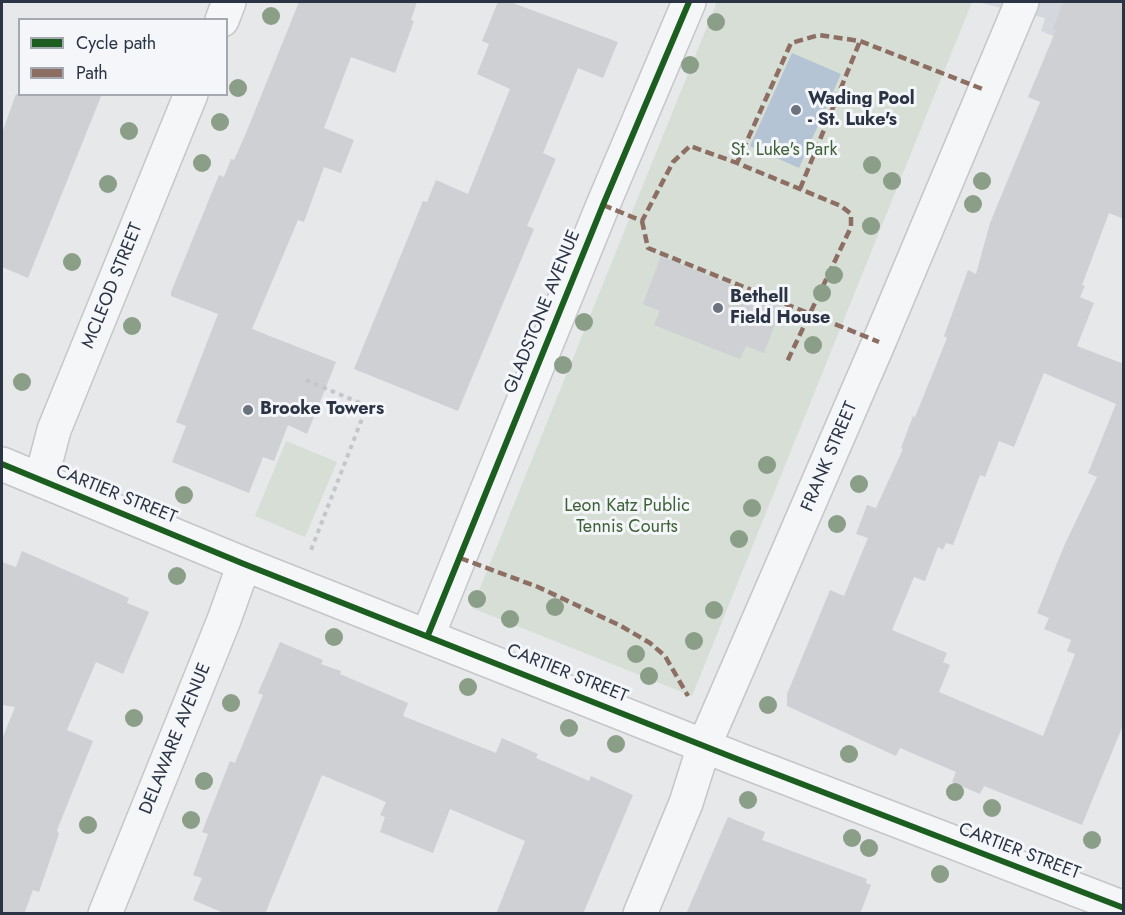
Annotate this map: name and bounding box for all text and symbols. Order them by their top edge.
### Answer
legend [18,18,228,96]
text: Cycle path [76,30,156,56]
text: Path [76,60,108,86]
place label: Wading Pool - St. Luke's [808,89,915,132]
marker: Wading Pool - St. Luke's [789,103,803,117]
park label: St. Luke's Park [731,140,837,162]
street label: MCLEOD STREET [78,220,148,352]
street label: GLADSTONE AVENUE [500,227,586,397]
place label: Bethell Field House [730,287,830,330]
marker: Bethell Field House [711,301,725,315]
place label: Brooke Towers [260,399,384,421]
street label: FRANK STREET [797,399,863,515]
marker: Brooke Towers [241,403,255,417]
street label: CARTIER STREET [52,461,180,529]
park label: Leon Katz Public Tennis Courts [564,496,690,538]
street label: CARTIER STREET [503,640,631,708]
street label: DELAWARE AVENUE [136,660,216,818]
street label: CARTIER STREET [955,819,1083,885]

